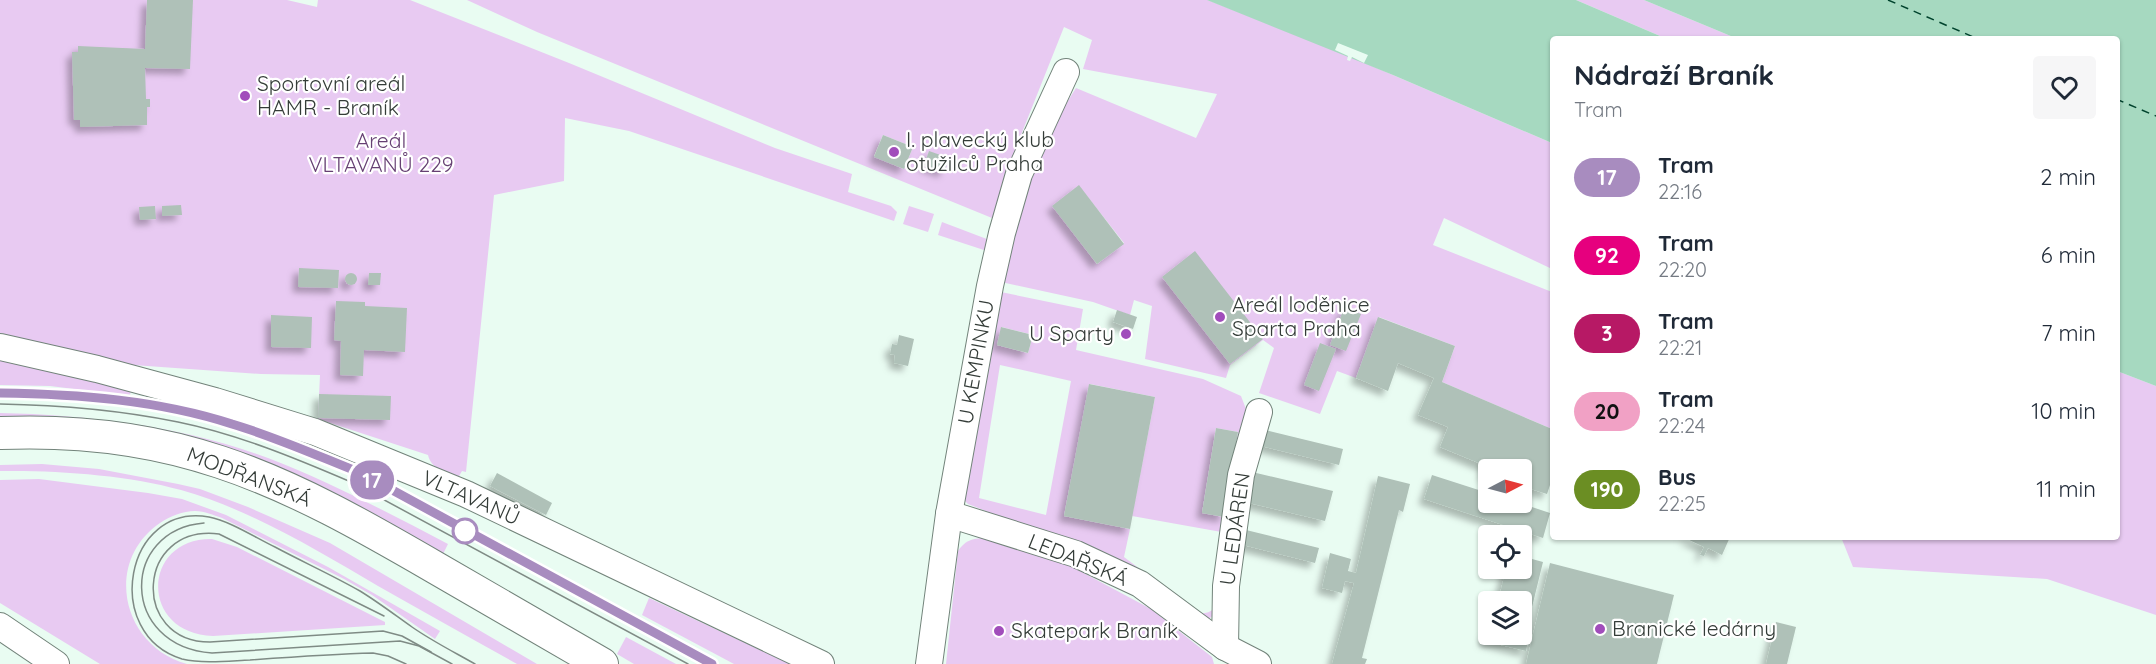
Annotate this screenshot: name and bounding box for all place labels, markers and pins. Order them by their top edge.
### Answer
place label: Sportovní areál HAMR - Braník [257,70,405,120]
marker: Sportovní areál HAMR - Braník [238,89,252,103]
place label: I. plavecký klub otužilců Praha [906,126,1054,176]
marker: I. plavecký klub otužilců Praha [887,145,901,159]
place label: Areál loděnice Sparta Praha [1232,291,1370,341]
marker: Areál loděnice Sparta Praha [1213,310,1227,324]
place label: U Sparty [1029,320,1114,346]
marker: U Sparty [1119,327,1133,341]
unlabelled marker [452,518,478,544]
place label: Branické ledárny [1612,615,1776,641]
place label: Skatepark Braník [1011,617,1178,643]
marker: Branické ledárny [1593,622,1607,636]
marker: Skatepark Braník [992,624,1006,638]

